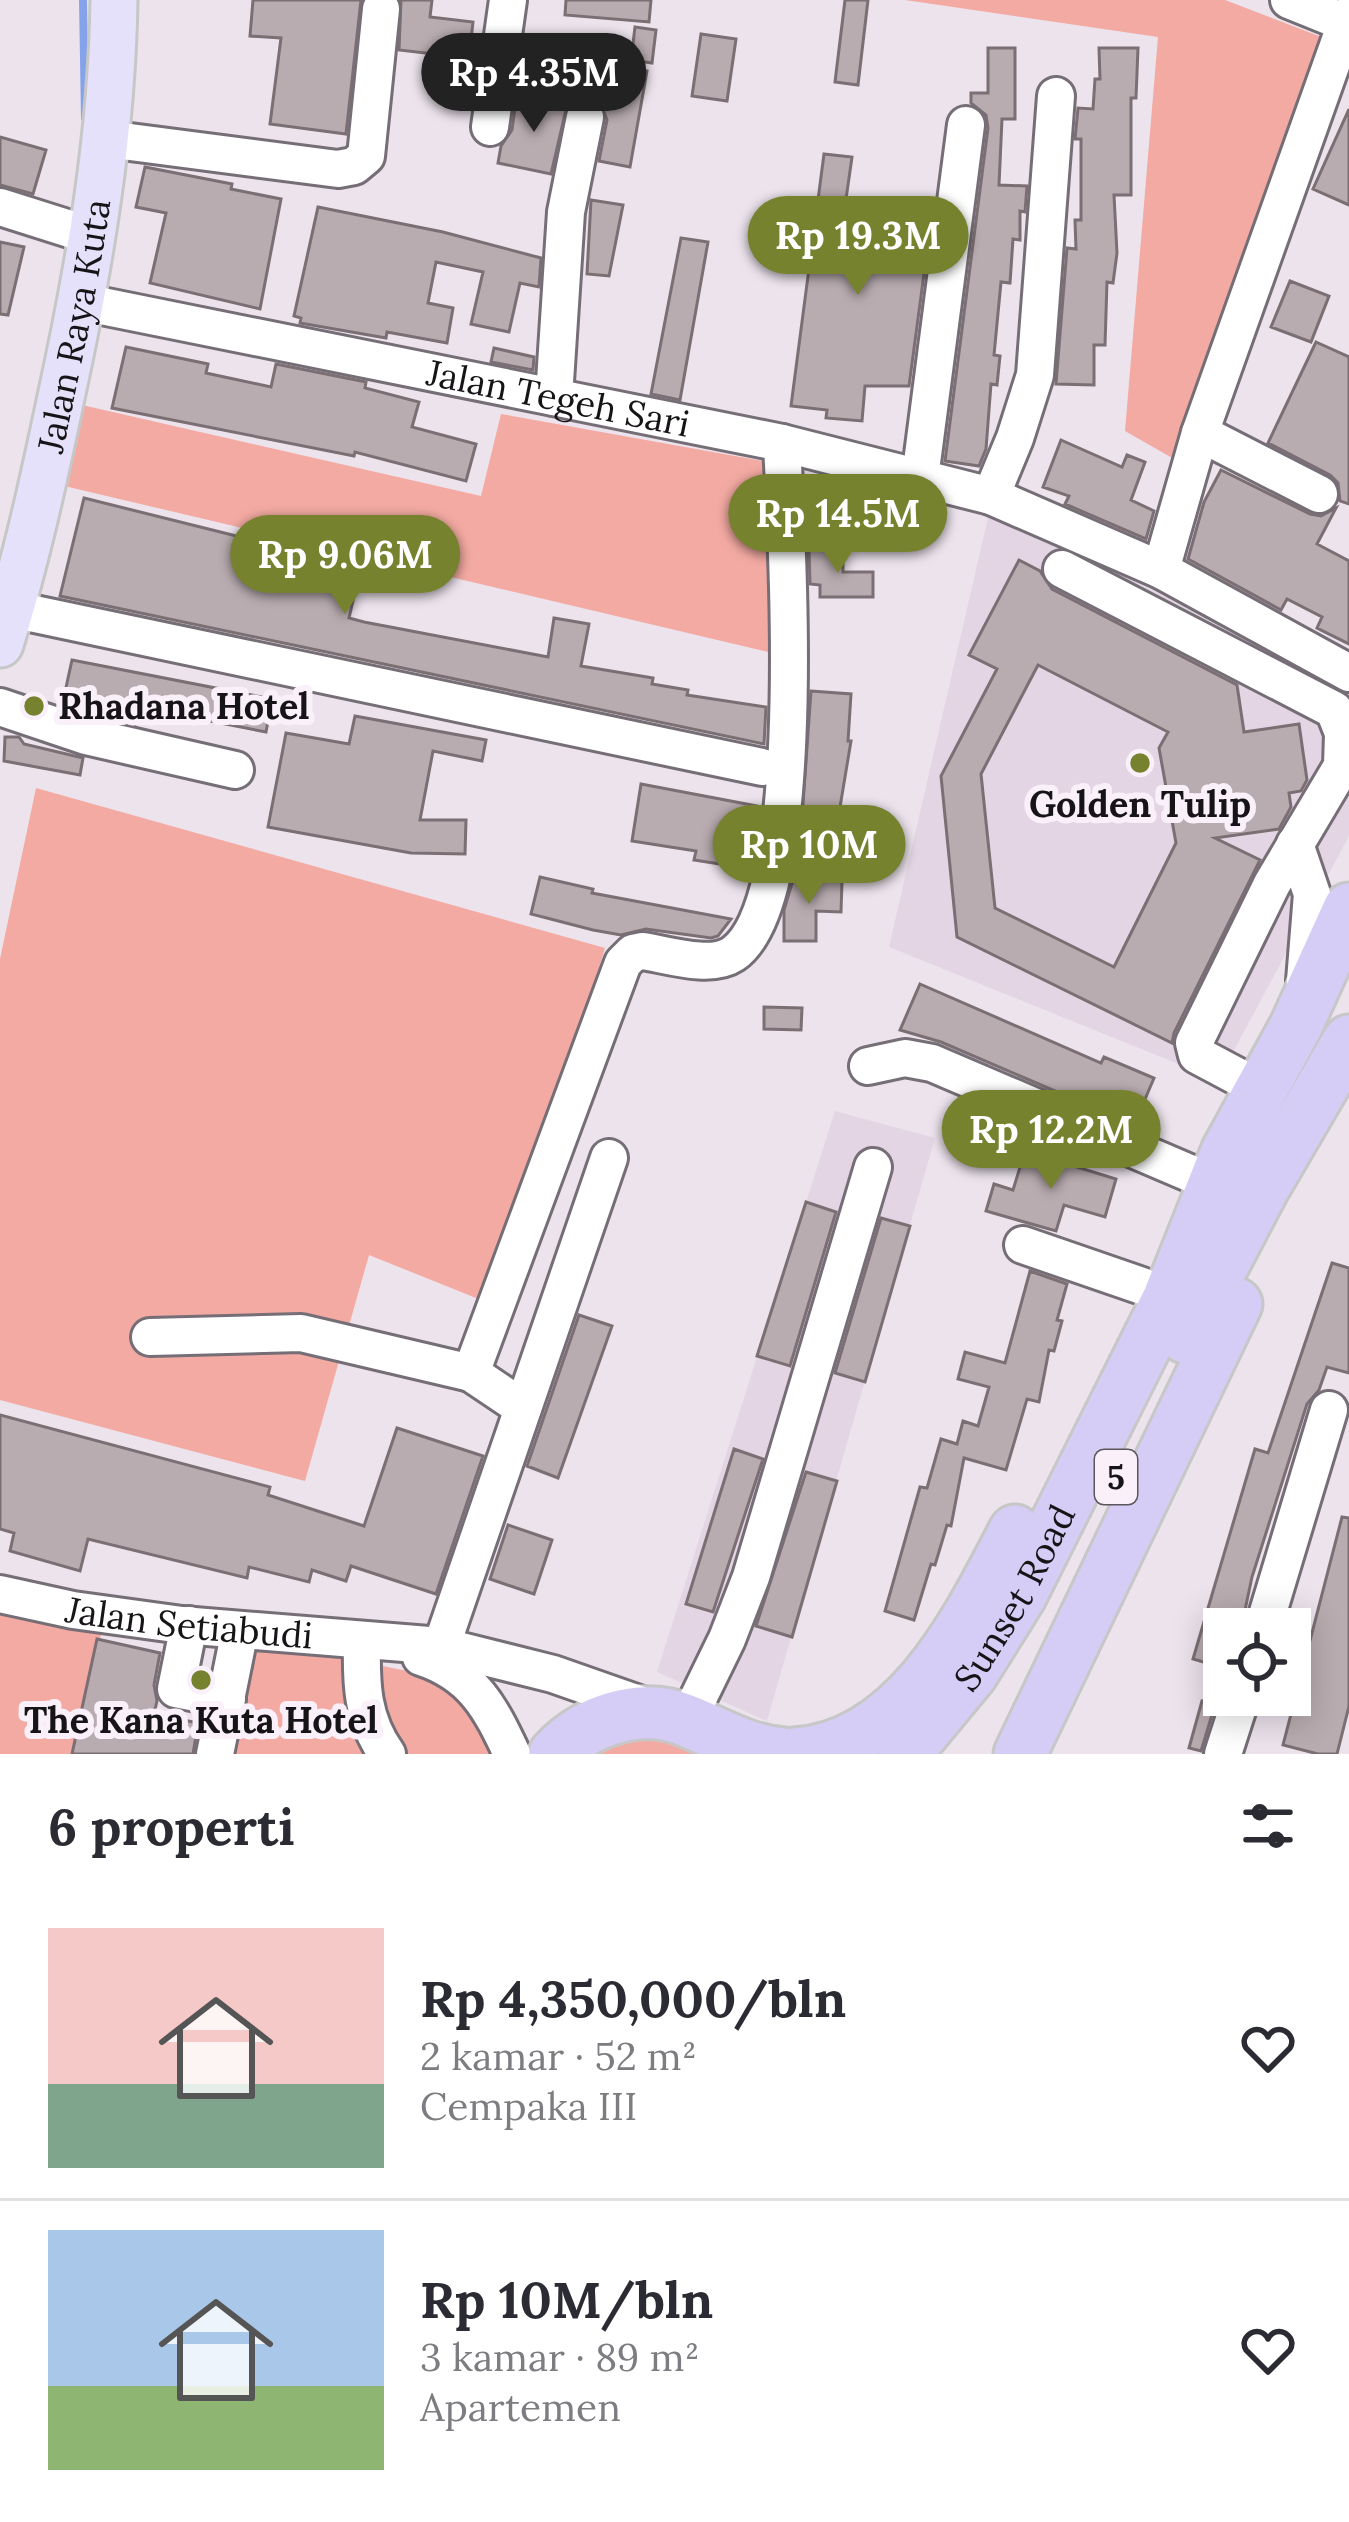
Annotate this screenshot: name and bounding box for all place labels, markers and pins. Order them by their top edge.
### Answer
pin: Rp 4.35M [410,33,658,135]
pin: Rp 19.3M [734,196,982,298]
pin: Rp 14.5M [714,474,962,576]
pin: Rp 9.06M [221,515,469,617]
place label: Rhadana Hotel [58,683,310,729]
marker: Rhadana Hotel [21,693,47,719]
marker: Golden Tulip [1127,750,1153,776]
place label: Golden Tulip [1029,781,1251,827]
pin: Rp 10M [711,805,907,907]
pin: Rp 12.2M [927,1090,1175,1192]
marker: The Kana Kuta Hotel [188,1667,214,1693]
place label: The Kana Kuta Hotel [24,1697,378,1743]

